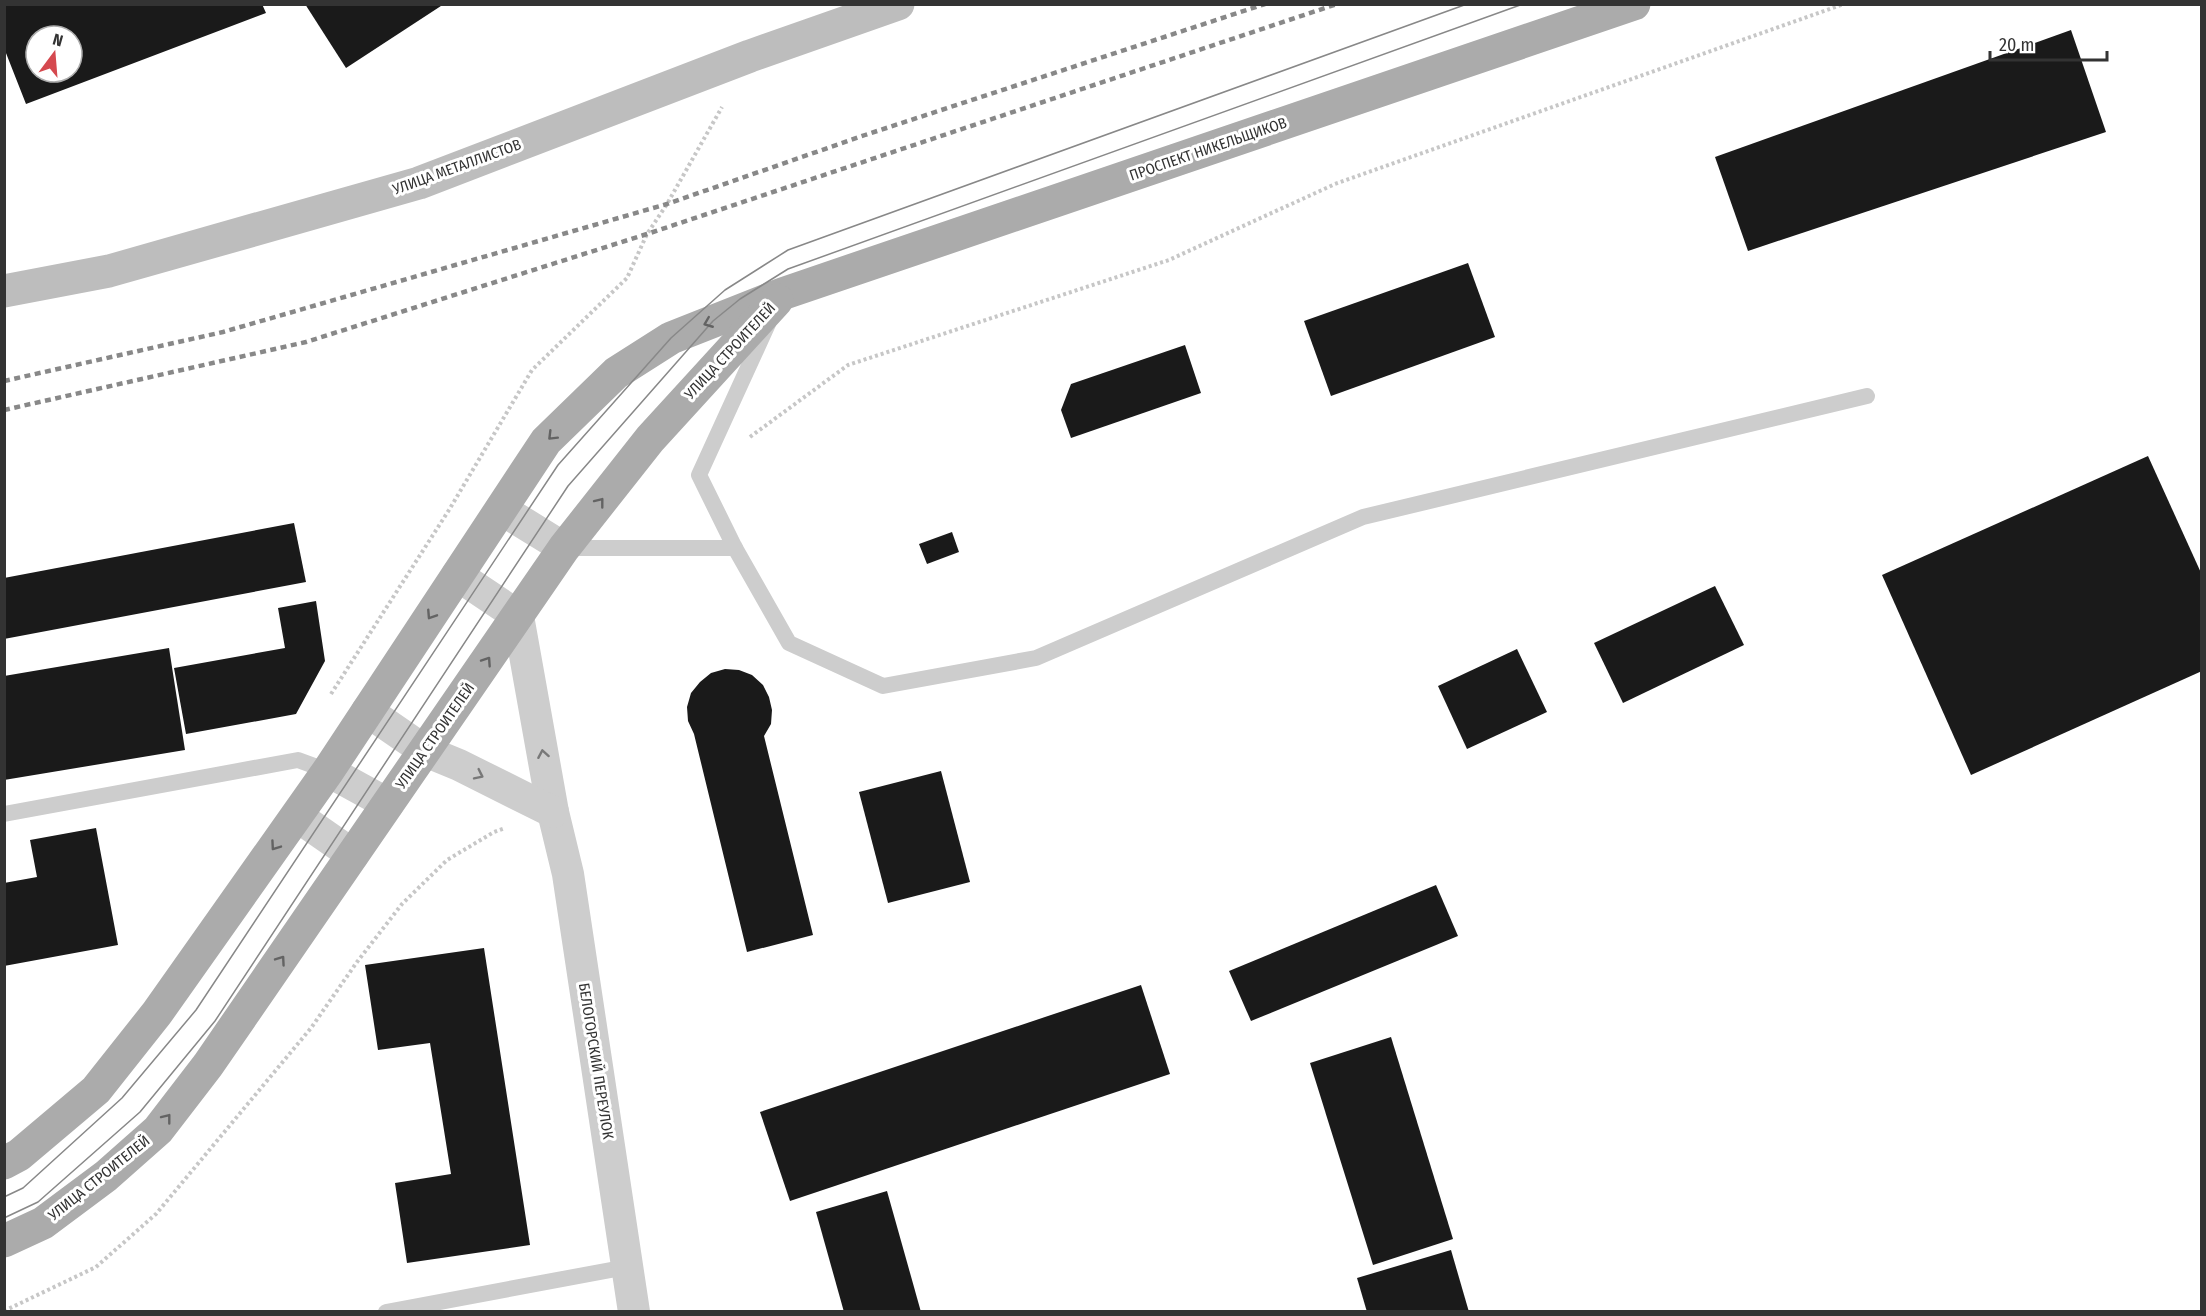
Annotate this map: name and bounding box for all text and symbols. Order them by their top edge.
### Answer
north arrow [24,24,84,84]
scale bar [1990,24,2107,62]
text: N [51,30,65,51]
text: 20 m [1999,34,2034,56]
street label: ПРОСПЕКТ НИКЕЛЬЩИКОВ [1127,114,1289,184]
street label: УЛИЦА МЕТАЛЛИСТОВ [389,135,524,199]
street label: УЛИЦА СТРОИТЕЛЕЙ [680,299,779,404]
one-way arrow [703,316,714,329]
one-way arrow [548,428,559,439]
one-way arrow [592,498,603,509]
one-way arrow [427,608,438,619]
one-way arrow [480,656,491,667]
street label: УЛИЦА СТРОИТЕЛЕЙ [391,680,478,793]
one-way arrow [537,750,550,760]
one-way arrow [472,767,483,779]
one-way arrow [271,840,282,851]
one-way arrow [274,955,285,966]
street label: БЕЛОГОРСКИЙ ПЕРЕУЛОК [575,982,617,1140]
one-way arrow [159,1113,170,1124]
street label: УЛИЦА СТРОИТЕЛЕЙ [44,1132,153,1225]

